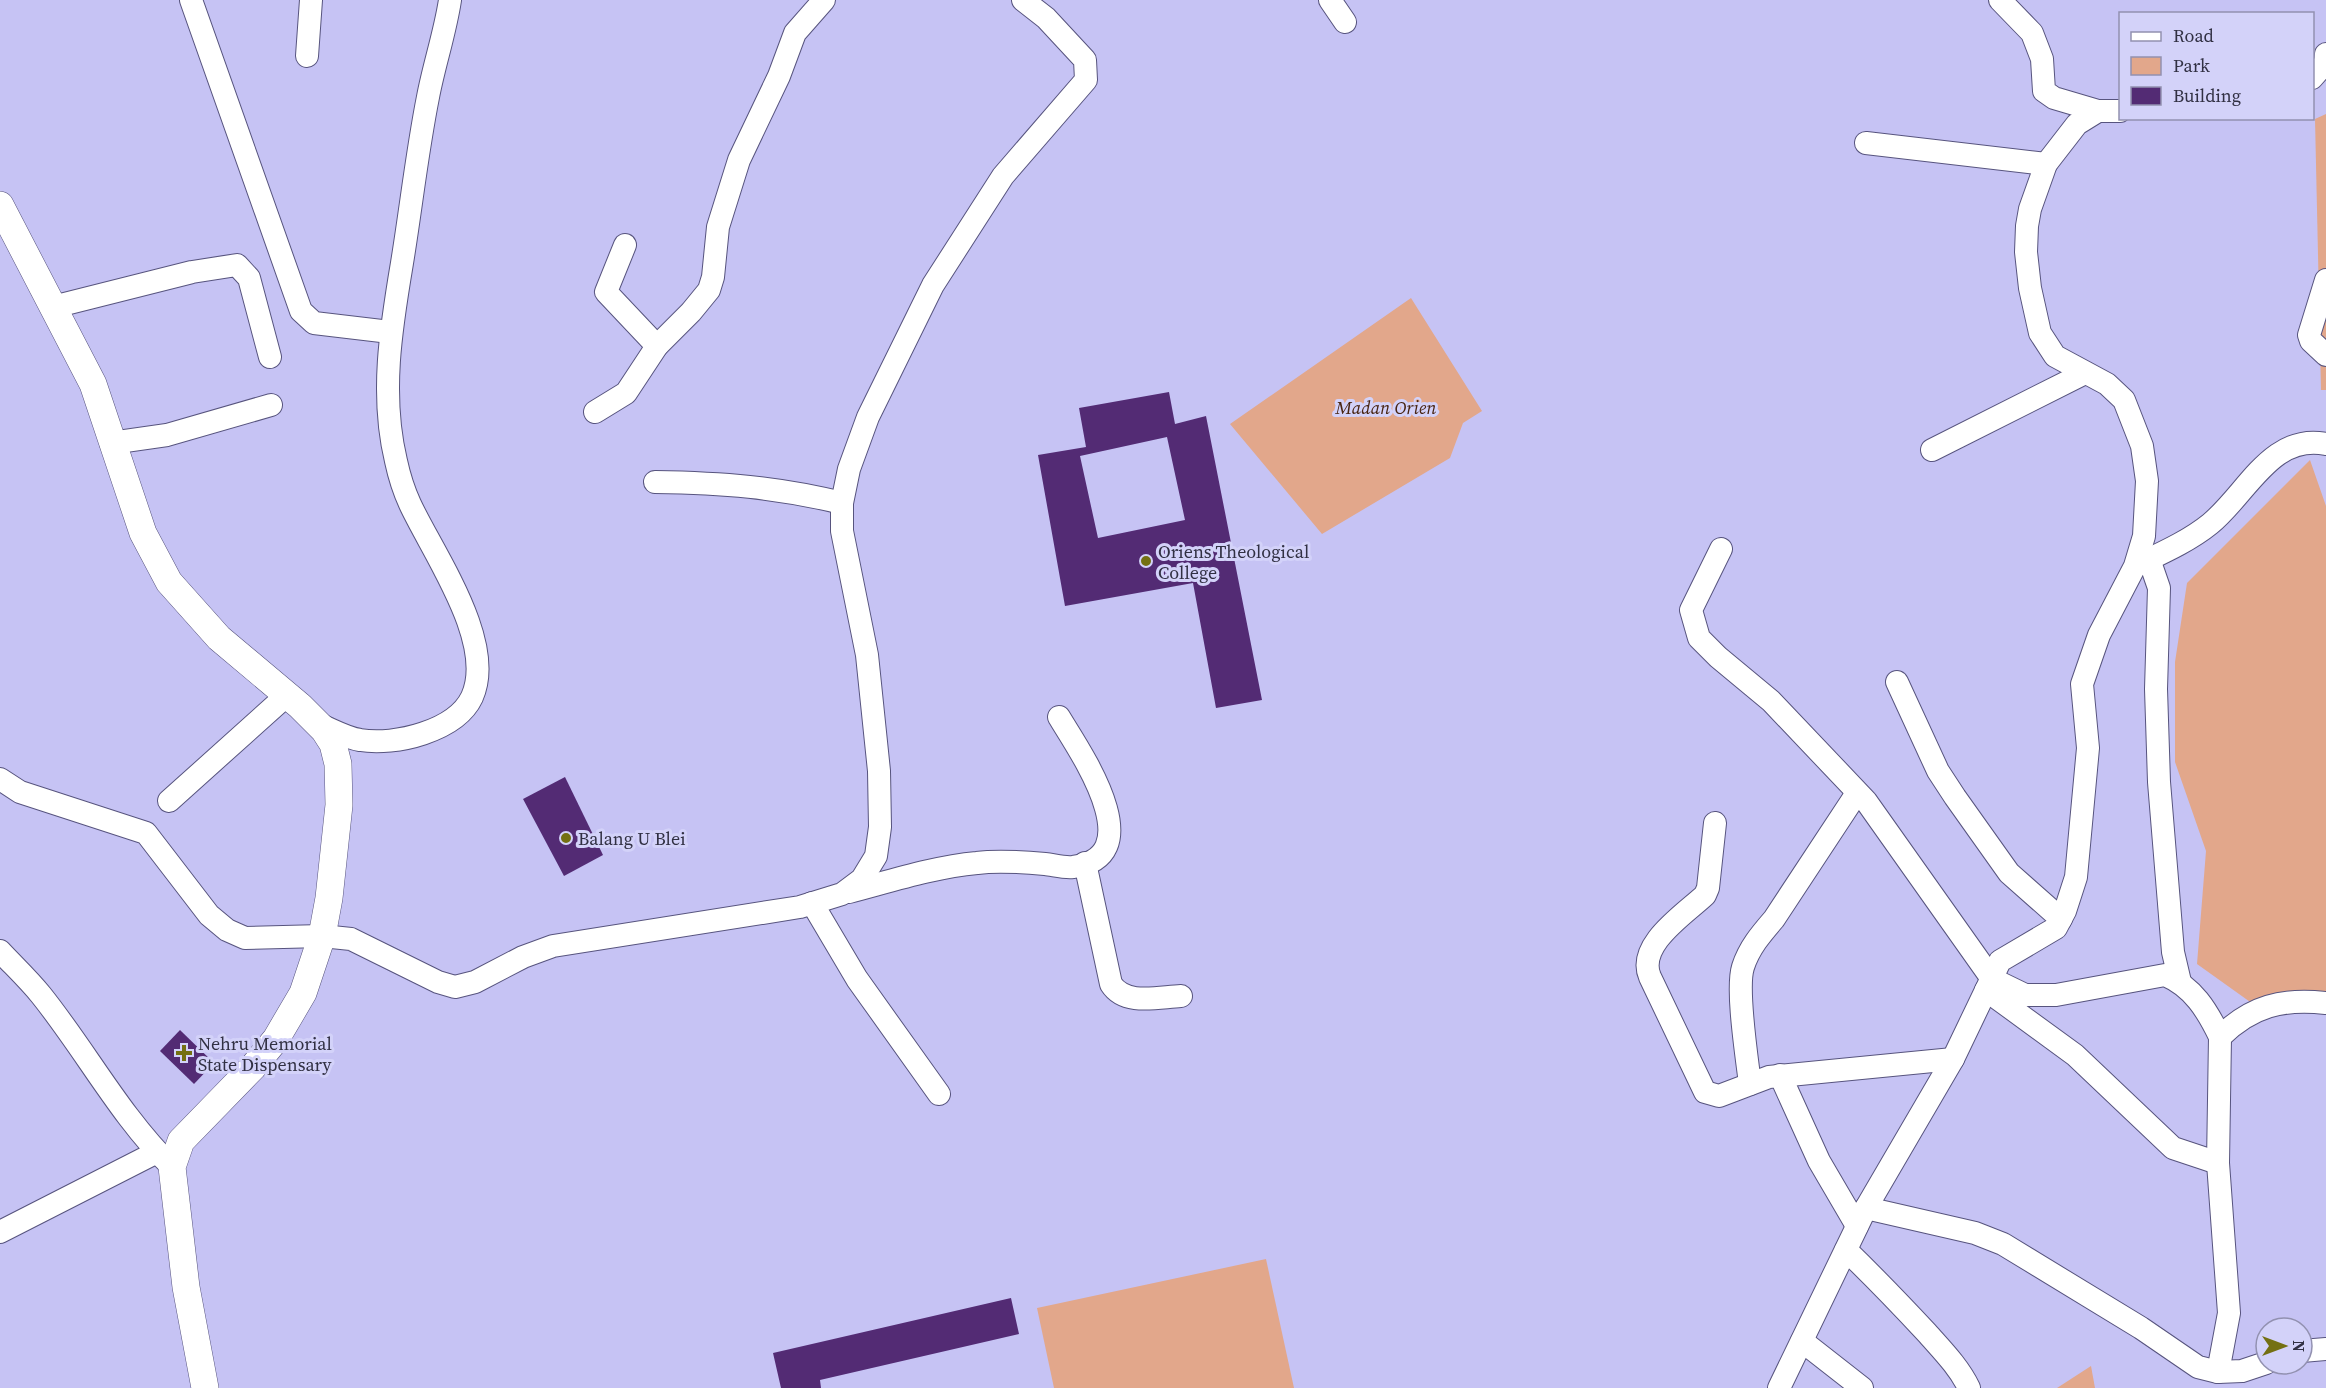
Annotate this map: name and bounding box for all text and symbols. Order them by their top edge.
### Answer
legend [2119,12,2314,120]
text: Road [2173,23,2214,48]
text: Park [2173,53,2210,78]
text: Building [2173,83,2241,108]
park label: Madan Orien [1335,395,1436,420]
place label: Oriens Theological College [1158,539,1309,585]
marker: Oriens Theological College [1139,554,1153,568]
place label: Balang U Blei [578,826,686,851]
marker: Balang U Blei [559,831,573,845]
place label: Nehru Memorial State Dispensary [198,1031,332,1077]
marker: Nehru Memorial State Dispensary [175,1044,193,1062]
north arrow [2254,1316,2314,1376]
text: N [2288,1340,2310,1352]

